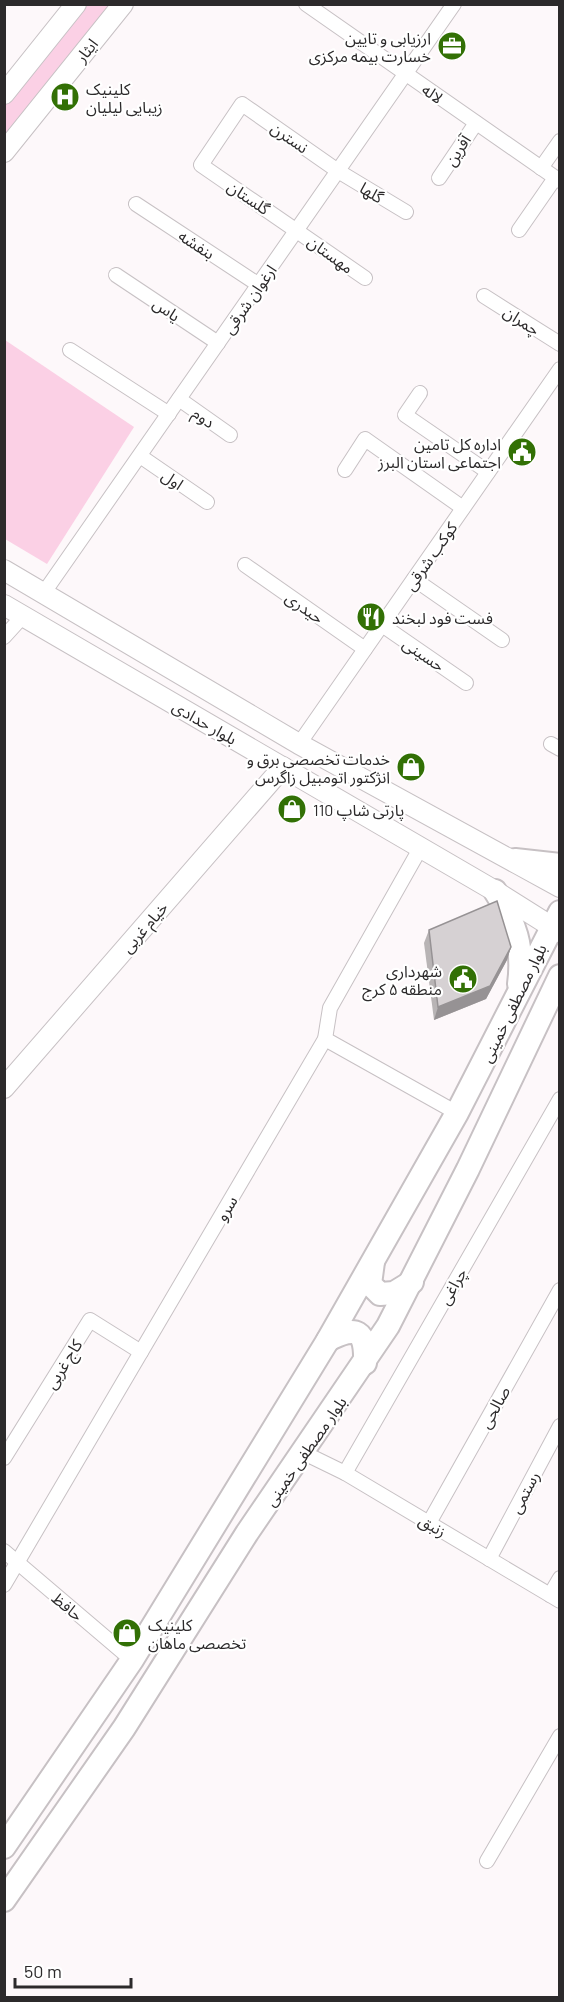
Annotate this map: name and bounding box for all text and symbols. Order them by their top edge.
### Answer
place label: ارزیابی و تایین خسارت بیمه مرکزی [309,28,431,66]
office icon: ارزیابی و تایین خسارت بیمه مرکزی [436,30,468,62]
street label: ایثار [70,34,102,67]
place label: کلینیک زیبایی لیلیان [86,79,163,117]
street label: لاله [419,79,447,107]
hospital icon: کلینیک زیبایی لیلیان [49,81,81,113]
street label: نسترن [267,117,312,157]
street label: آفرین [440,130,476,170]
street label: گلستان [224,176,274,219]
street label: گلها [356,178,388,207]
street label: بنفشه [175,225,219,263]
street label: مهستان [304,231,357,278]
street label: ارغوان شرقی [218,261,281,338]
street label: یاس [149,293,184,326]
street label: چمران [499,301,544,340]
street label: دوم [187,403,219,435]
place label: اداره کل تامین اجتماعی استان البرز [377,434,501,472]
public building icon: اداره کل تامین اجتماعی استان البرز [506,436,538,468]
street label: اول [157,465,187,495]
street label: کوکب شرقی [400,518,461,594]
street label: حیدری [282,587,328,628]
restaurant icon: فست فود لبخند [355,601,387,633]
place label: فست فود لبخند [392,608,493,628]
street label: حسینی [399,633,448,676]
street label: بلوار حدادی [169,696,241,749]
place label: خدمات تخصصی برق و انژکتور اتومبیل زاگرس [247,749,390,787]
shop icon: خدمات تخصصی برق و انژکتور اتومبیل زاگرس [395,751,427,783]
shop icon: پارتی شاپ 110 [276,793,308,825]
place label: پارتی شاپ 110 [313,800,404,821]
street label: خیام غربی [117,898,174,959]
street label: بلوار مصطفی خمینی [476,941,551,1066]
place label: شهرداری منطقه ۵ کرج [362,961,442,1002]
public building icon: شهرداری منطقه ۵ کرج [447,963,479,995]
street label: سرو [211,1192,242,1225]
street label: چراغی [434,1264,472,1309]
street label: کاج غربی [40,1335,89,1394]
street label: صالحی [475,1383,514,1432]
street label: بلوار مصطفی خمینی [260,1393,351,1510]
street label: رستمی [505,1468,544,1517]
street label: زنبق [415,1510,450,1542]
street label: حافظ [49,1588,87,1624]
place label: کلینیک تخصصی ماهان [148,1615,246,1653]
shop icon: کلینیک تخصصی ماهان [111,1617,143,1649]
scale bar [15,1951,130,1989]
text: 50 m [24,1960,62,1982]

